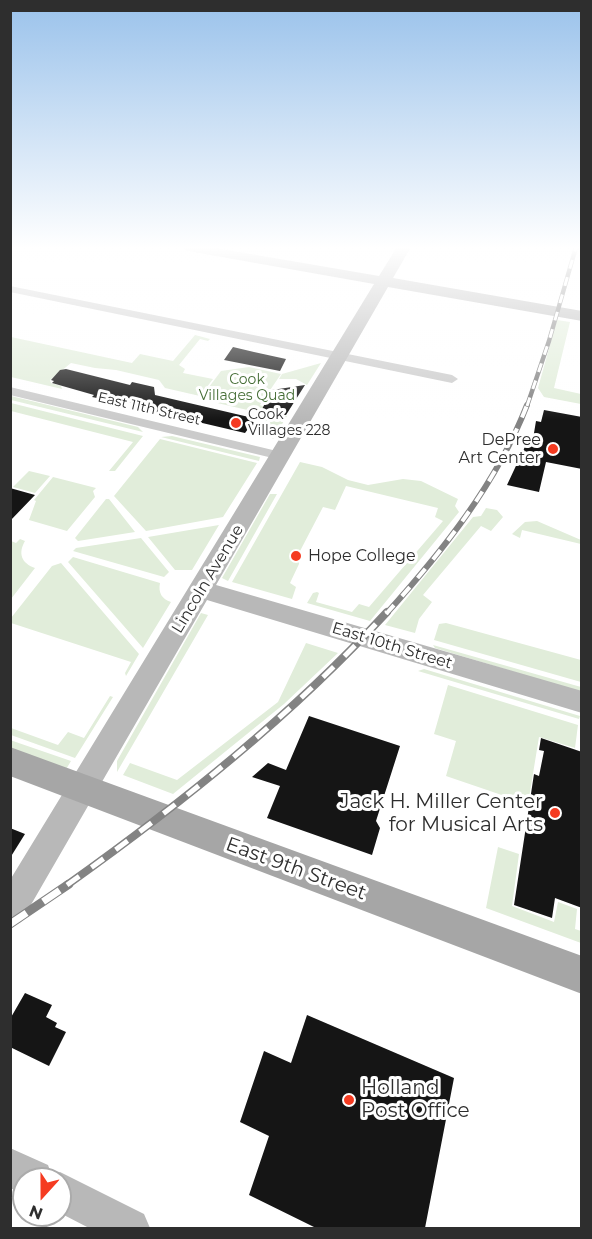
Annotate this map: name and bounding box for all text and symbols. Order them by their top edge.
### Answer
park label: Cook Villages Quad [199,372,295,404]
street label: East 11th Street [96,389,202,429]
place label: Cook Villages 228 [248,407,330,440]
marker: Cook Villages 228 [229,416,243,430]
place label: DePree Art Center [458,430,541,468]
marker: DePree Art Center [546,442,560,456]
street label: Lincoln Avenue [168,521,248,637]
place label: Hope College [308,546,416,566]
marker: Hope College [289,549,303,563]
street label: East 10th Street [329,619,455,673]
place label: Jack H. Miller Center for Musical Arts [339,790,543,837]
marker: Jack H. Miller Center for Musical Arts [548,806,562,820]
street label: East 9th Street [222,832,370,906]
place label: Holland Post Office [361,1076,470,1123]
marker: Holland Post Office [342,1093,356,1107]
north arrow [12,1167,72,1227]
text: N [27,1201,46,1224]

